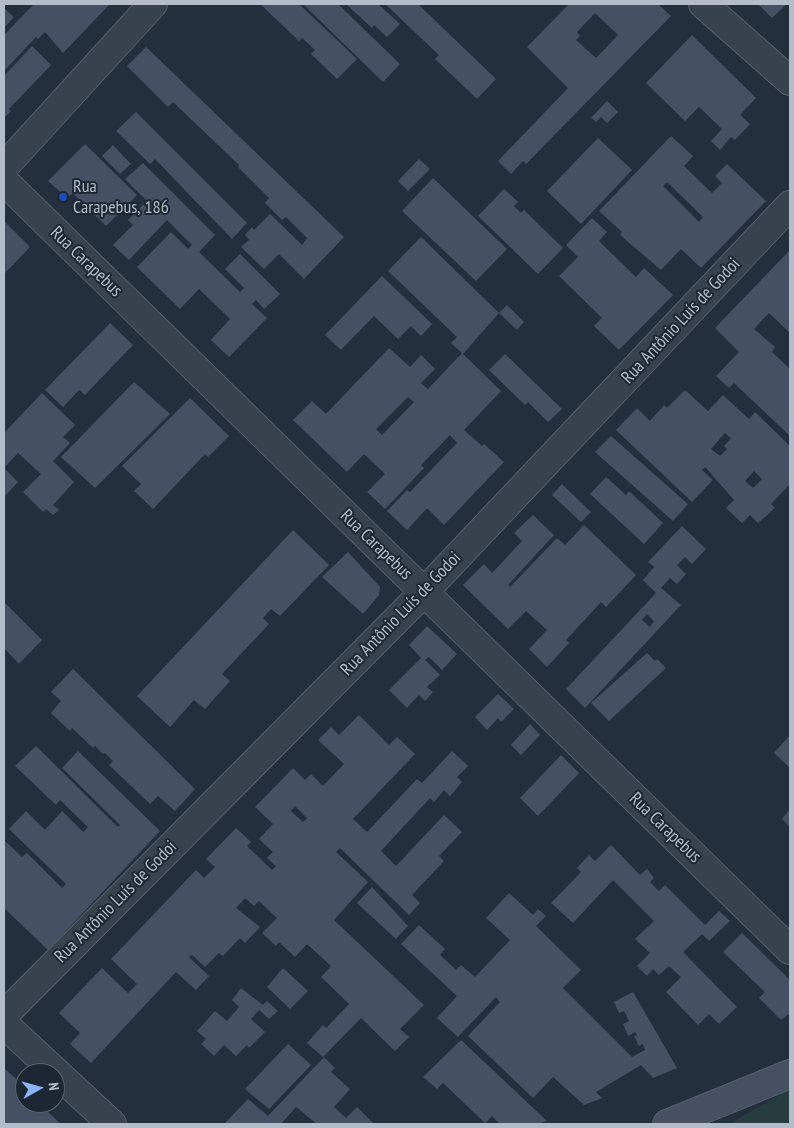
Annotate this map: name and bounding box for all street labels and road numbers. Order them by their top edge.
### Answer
street label: Rua Carapebus [45,222,127,302]
street label: Rua Antônio Luís de Godoi [617,254,745,388]
street label: Rua Carapebus [335,505,417,585]
street label: Rua Antônio Luís de Godoi [336,548,466,680]
street label: Rua Carapebus [624,788,706,868]
street label: Rua Antônio Luís de Godoi [50,836,182,968]

